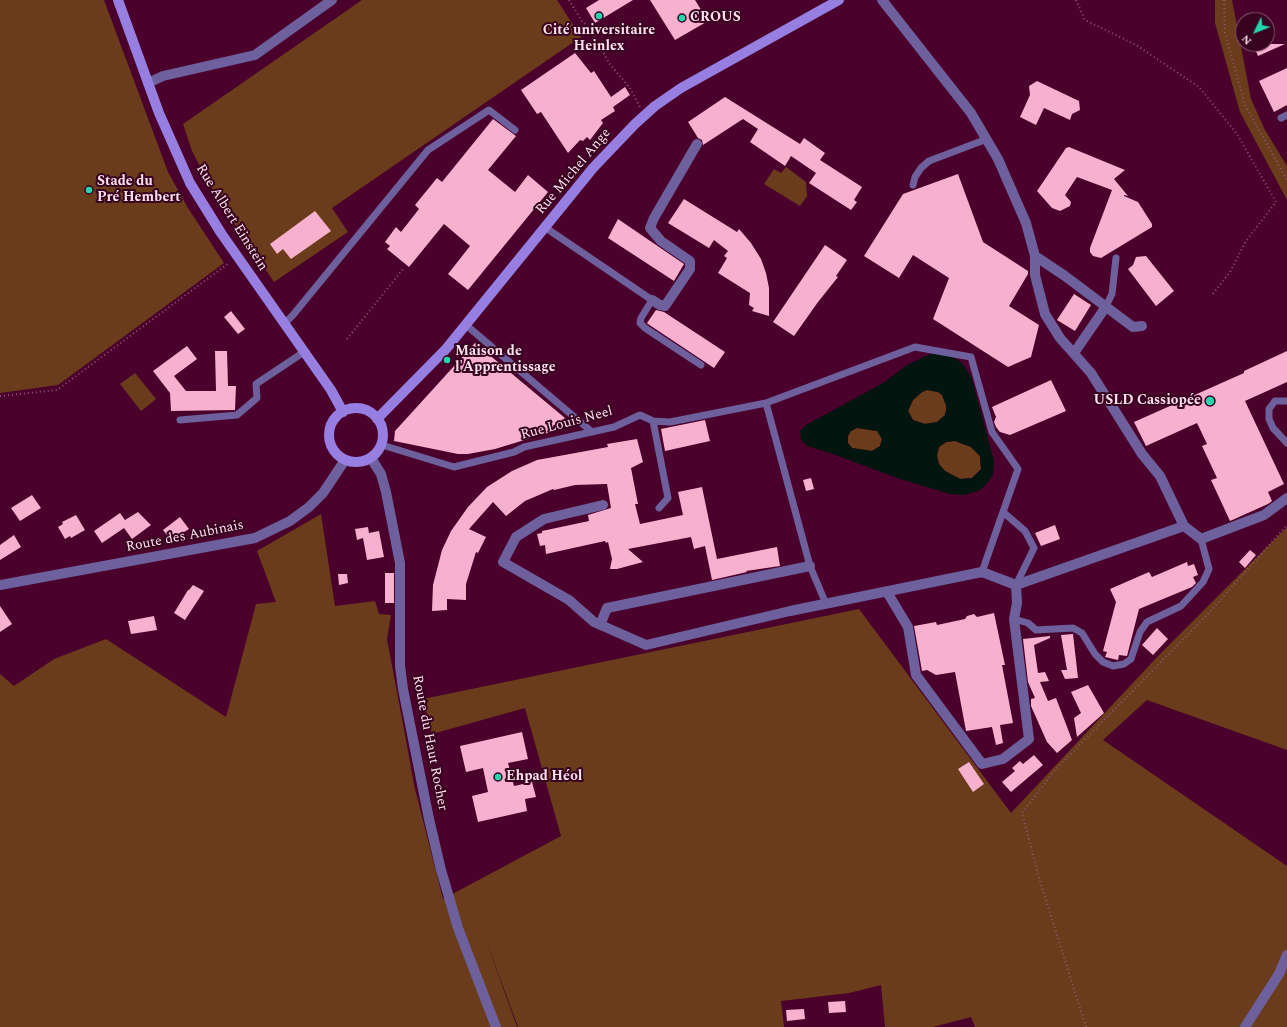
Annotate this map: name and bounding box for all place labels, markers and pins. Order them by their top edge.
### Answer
place label: CROUS [690,10,741,26]
marker: Cité universitaire Heinlex [594,11,604,21]
marker: CROUS [677,13,687,23]
place label: Cité universitaire Heinlex [543,23,655,56]
place label: Stade du Pré Hembert [97,174,181,206]
marker: Stade du Pré Hembert [84,185,94,195]
place label: Maison de l'Apprentissage [455,344,556,376]
marker: Maison de l'Apprentissage [442,355,452,365]
place label: USLD Cassiopée [1093,393,1201,409]
marker: USLD Cassiopée [1204,395,1216,407]
place label: Ehpad Héol [506,769,582,785]
marker: Ehpad Héol [493,772,503,782]

